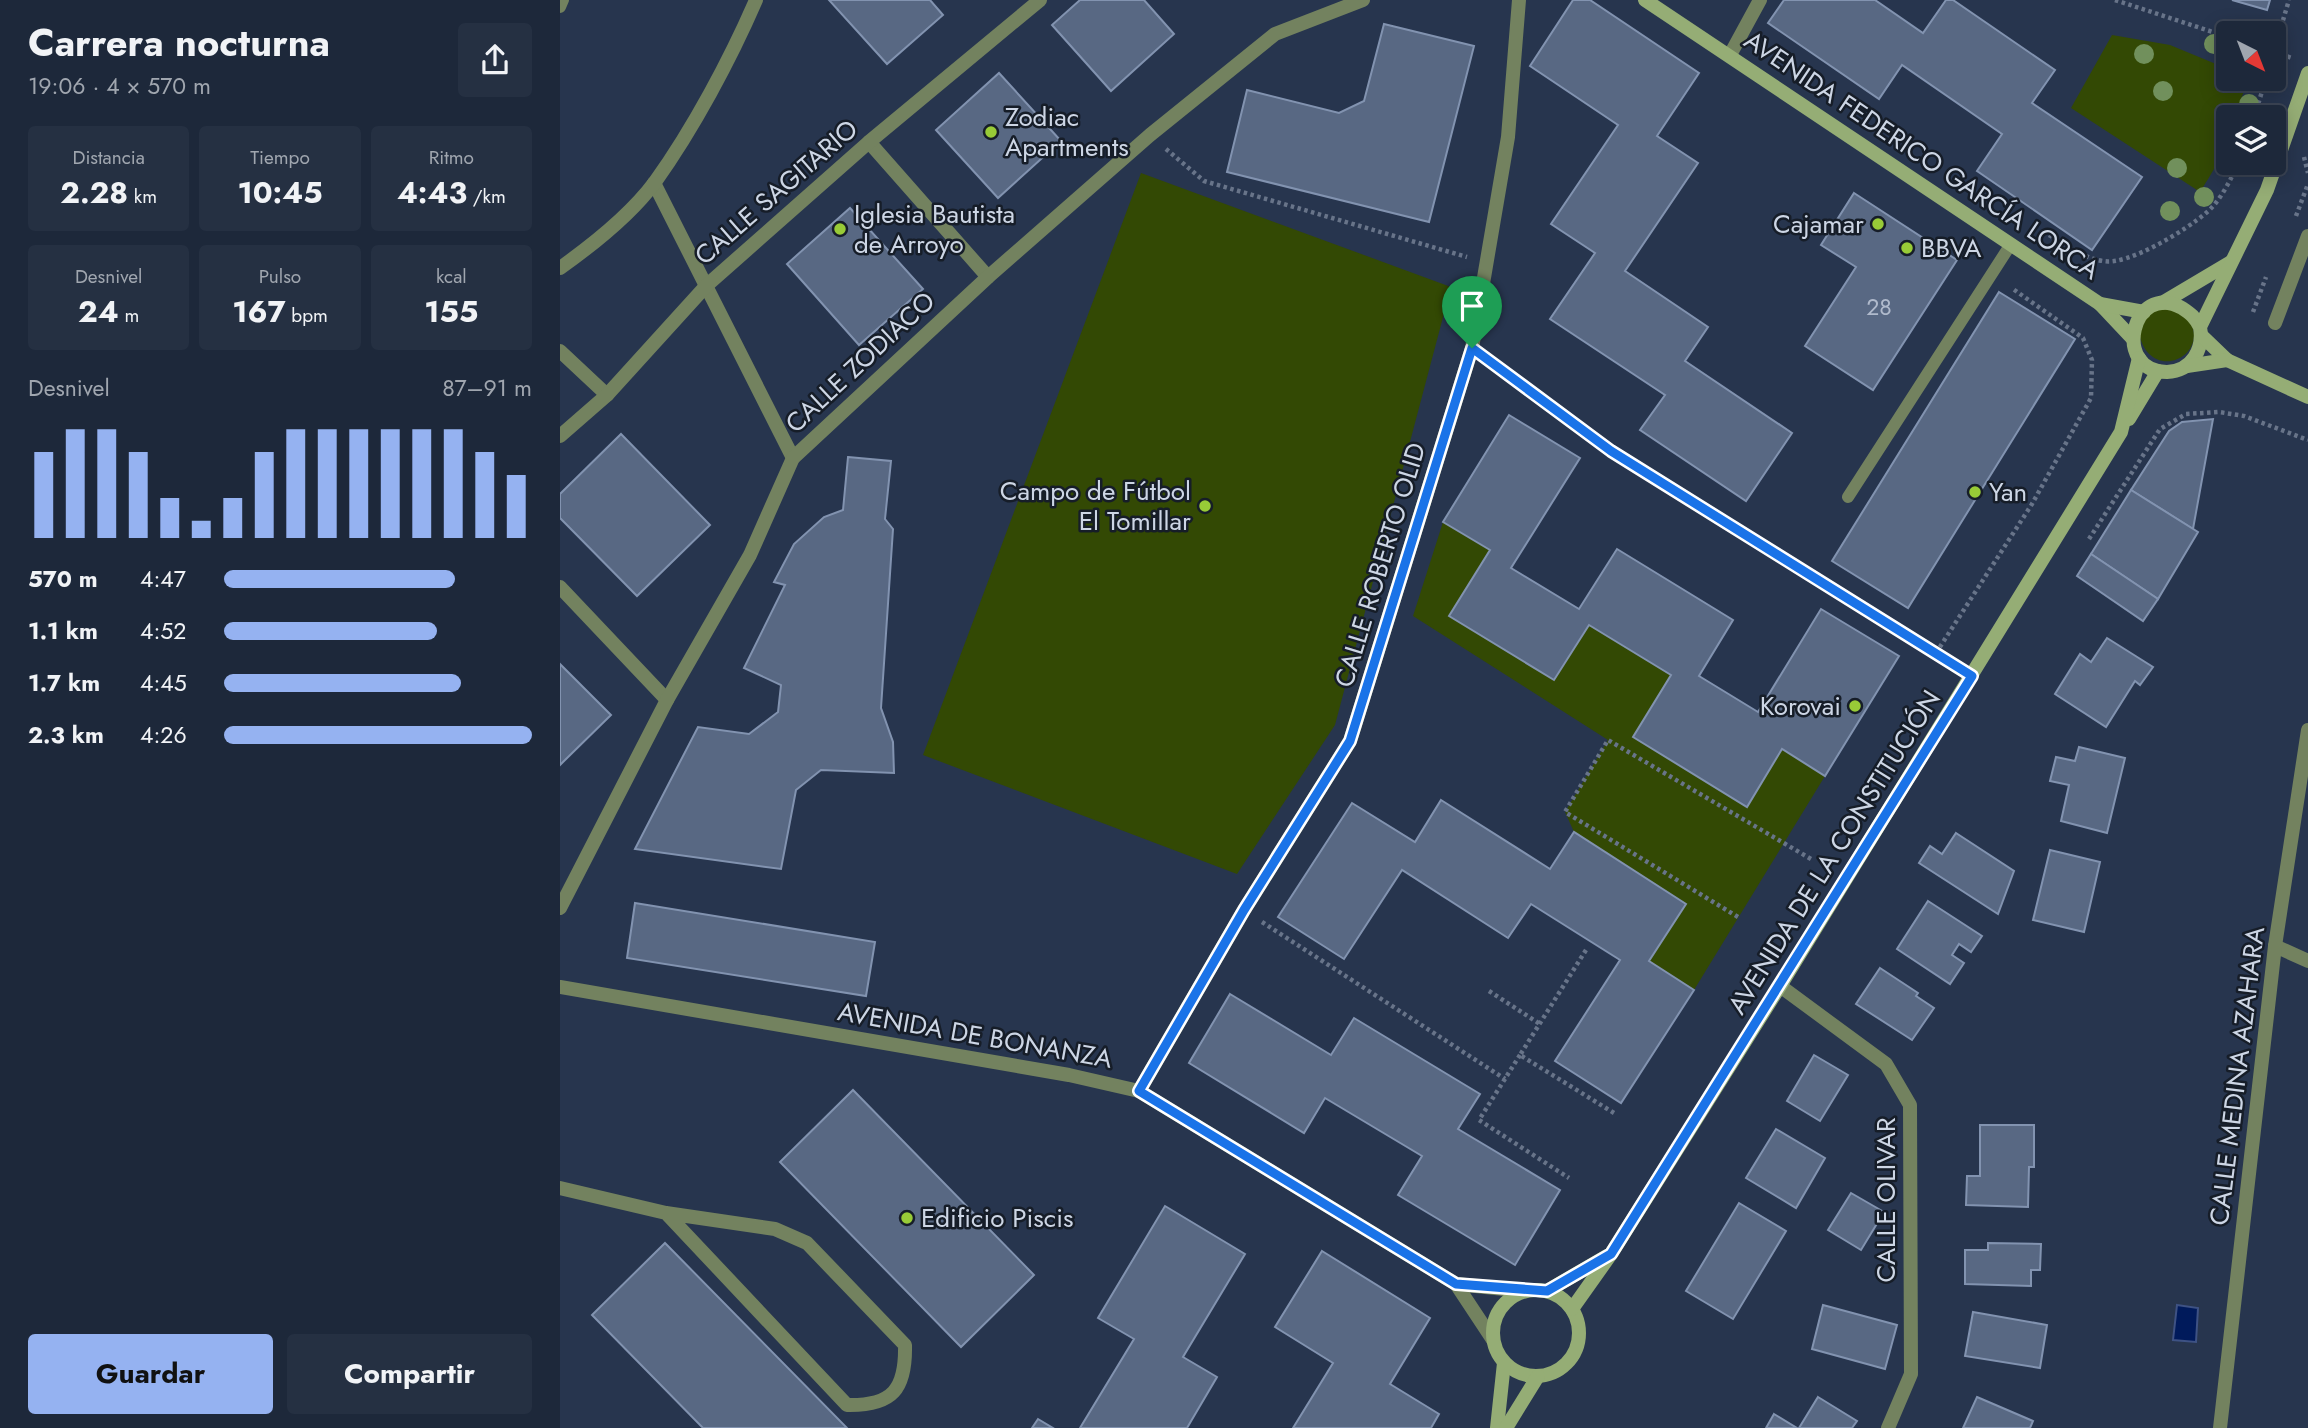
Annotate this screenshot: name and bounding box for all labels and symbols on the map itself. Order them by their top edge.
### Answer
street label: AVENIDA FEDERICO GARCÍA LORCA [1737,21,2108,289]
north arrow [2216,21,2286,91]
place label: Zodiac Apartments [1005,98,1129,166]
street label: CALLE SAGITARIO [686,110,866,274]
marker: Zodiac Apartments [983,124,999,140]
place label: Iglesia Bautista de Arroyo [854,195,1015,263]
place label: Cajamar [1773,205,1864,243]
marker: Cajamar [1870,216,1886,232]
marker: Iglesia Bautista de Arroyo [832,221,848,237]
place label: BBVA [1921,229,1982,267]
marker: BBVA [1899,240,1915,256]
pin [1442,276,1502,348]
street label: CALLE ZODIACO [777,283,943,441]
house number: 28 [1866,290,1892,324]
street label: CALLE ROBERTO OLID [1325,438,1435,692]
place label: Campo de Fútbol El Tomillar [1000,472,1191,540]
place label: Yan [1989,473,2027,511]
marker: Yan [1967,484,1983,500]
marker: Campo de Fútbol El Tomillar [1197,498,1213,514]
street label: AVENIDA DE LA CONSTITUCIÓN [1718,682,1950,1022]
place label: Korovai [1760,687,1841,725]
marker: Korovai [1847,698,1863,714]
street label: CALLE MEDINA AZAHARA [2200,924,2274,1227]
street label: AVENIDA DE BONANZA [835,992,1116,1078]
street label: CALLE OLIVAR [1867,1117,1905,1282]
place label: Edificio Piscis [921,1199,1073,1237]
marker: Edificio Piscis [899,1210,915,1226]

